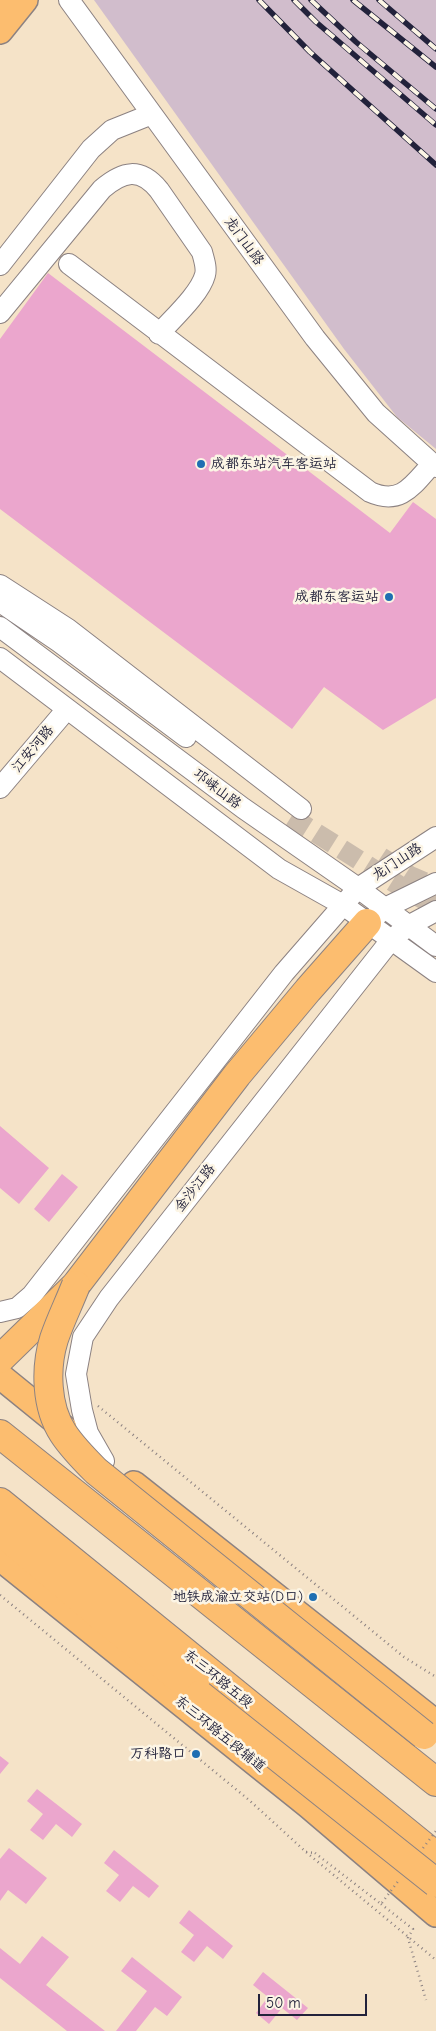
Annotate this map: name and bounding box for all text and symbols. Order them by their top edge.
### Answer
street label: 龙门山路 [221,213,267,269]
place label: 成都东站汽车客运站 [211,456,337,472]
marker: 成都东站汽车客运站 [195,458,207,470]
place label: 成都东客运站 [295,589,379,605]
marker: 成都东客运站 [383,591,395,603]
street label: 江安河路 [9,722,57,776]
street label: 邛崃山路 [190,765,244,813]
street label: 龙门山路 [369,840,425,884]
street label: 金沙江路 [171,1161,219,1215]
place label: 地铁成渝立交站(D口) [173,1589,303,1605]
marker: 地铁成渝立交站(D口) [307,1591,319,1603]
street label: 东三环路五段 [180,1646,256,1712]
street label: 东三环路五段辅道 [171,1692,269,1776]
place label: 万科路口 [130,1746,186,1762]
marker: 万科路口 [190,1748,202,1760]
scale bar [261,1984,370,2016]
text: 50 m [266,1994,301,2012]

